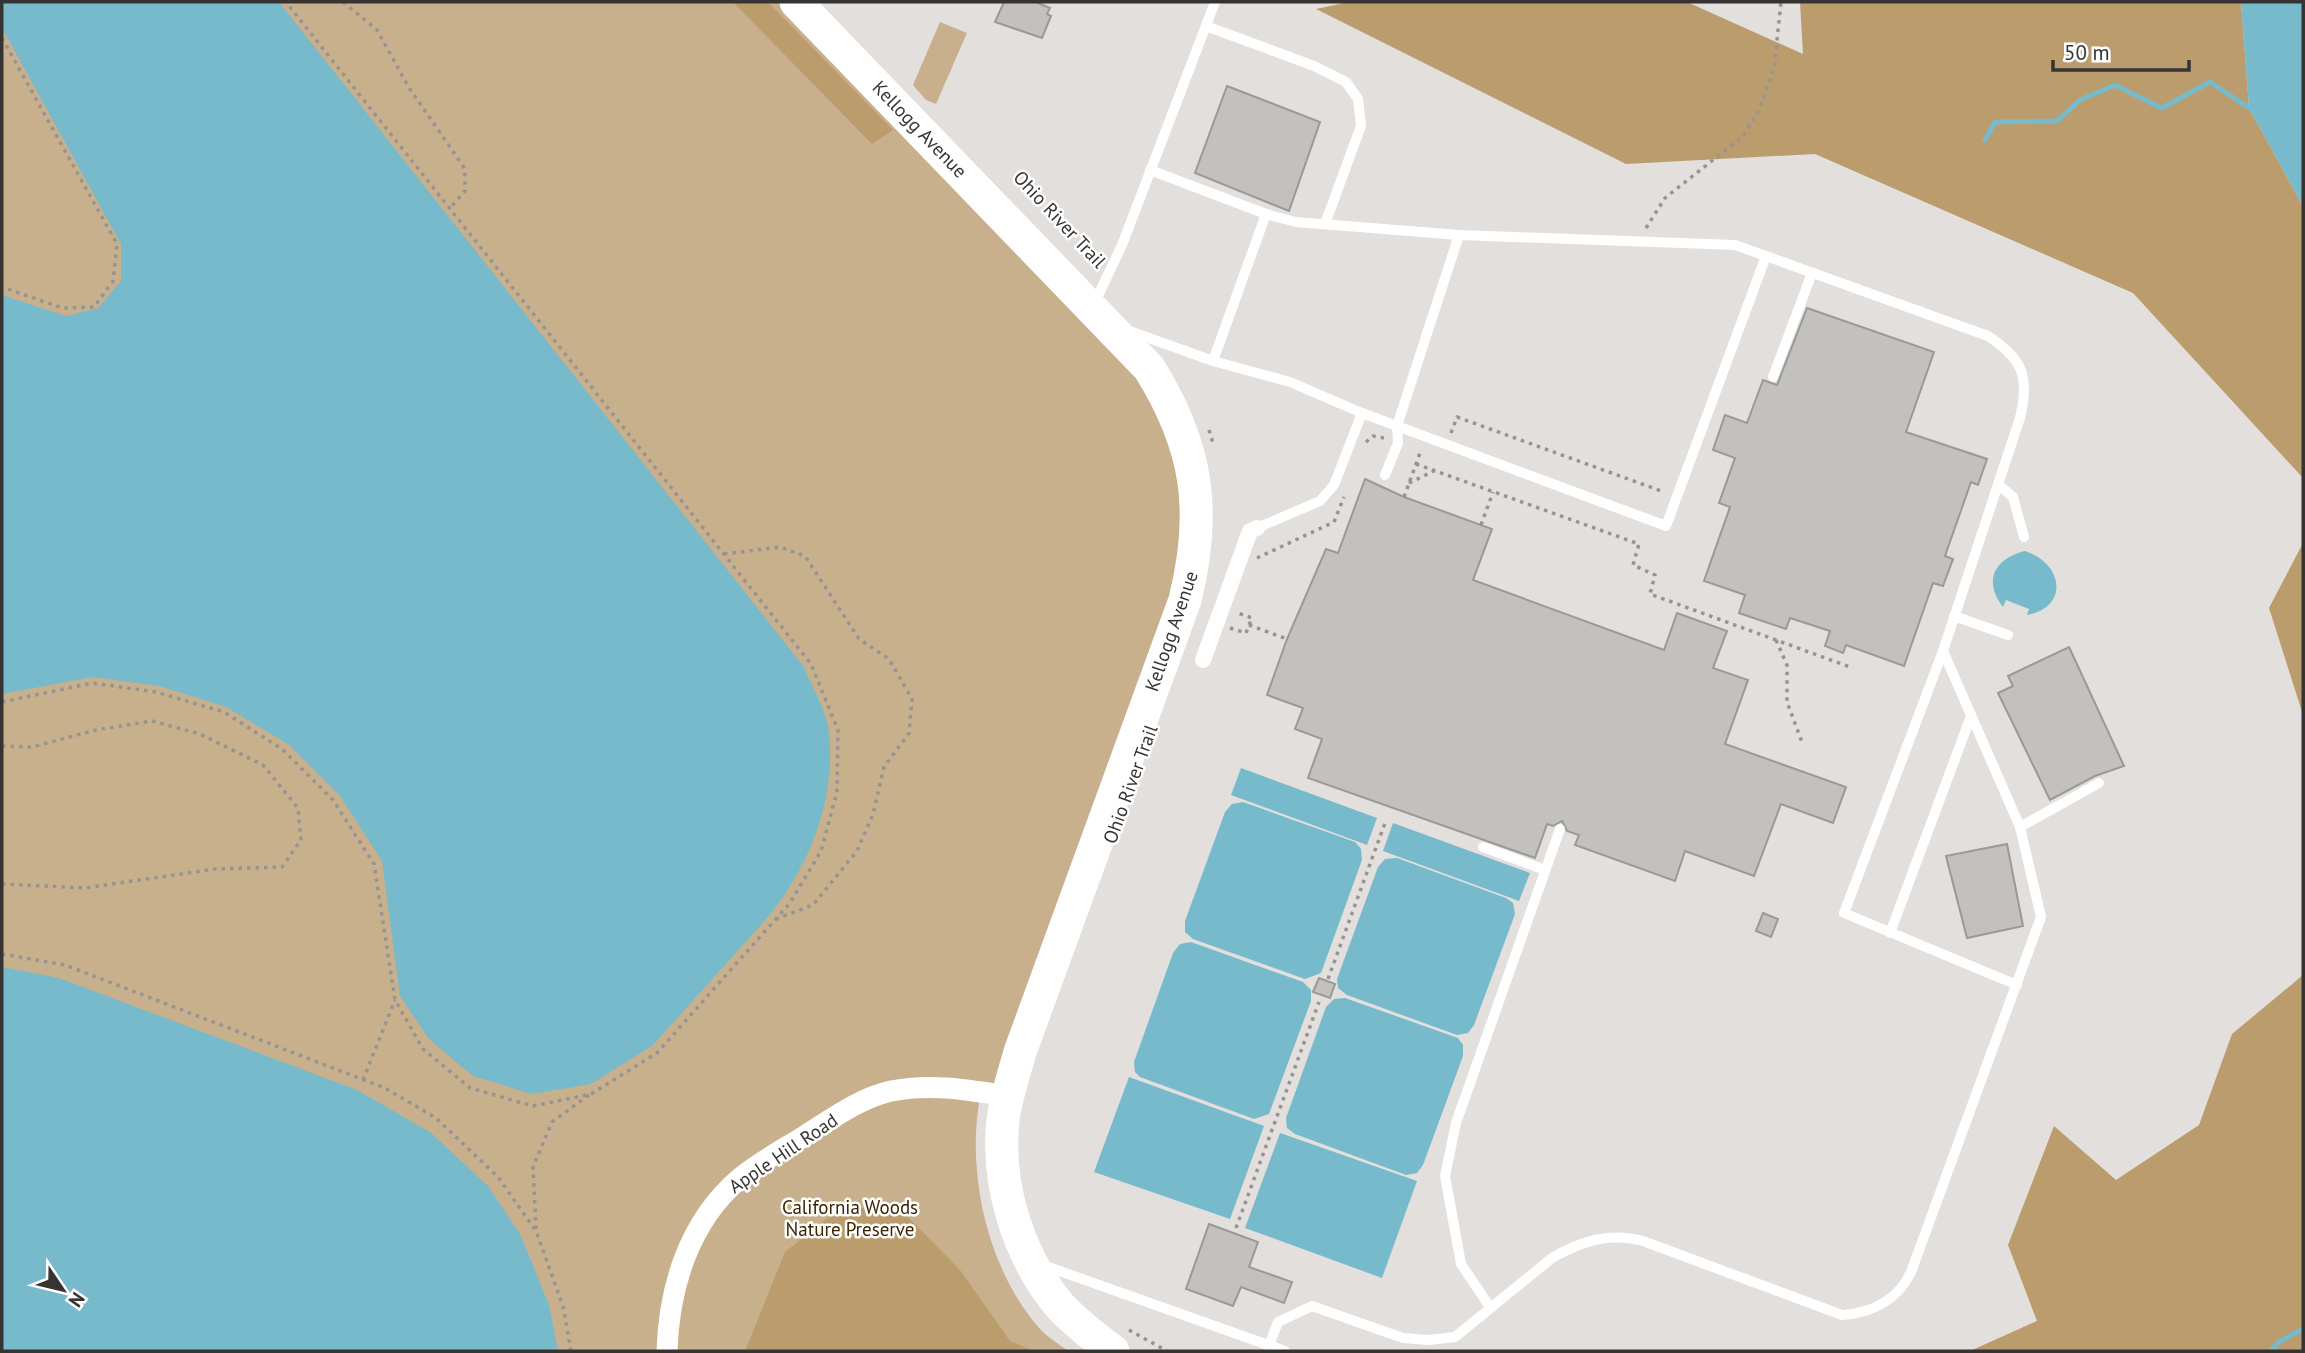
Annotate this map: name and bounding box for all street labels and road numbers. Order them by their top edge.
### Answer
street label: Kellogg Avenue [868,75,972,183]
street label: Ohio River Trail [1009,165,1112,273]
street label: Kellogg Avenue [1139,568,1203,694]
street label: Ohio River Trail [1097,721,1163,847]
street label: Apple Hill Road [724,1108,842,1198]

